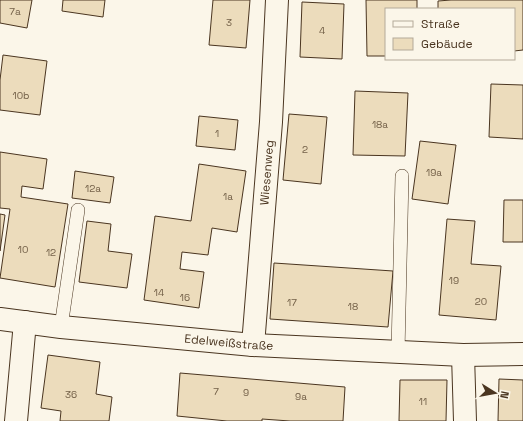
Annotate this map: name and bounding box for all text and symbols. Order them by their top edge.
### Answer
house number: 7a [9,5,21,18]
legend [385,8,515,60]
house number: 3 [226,16,232,29]
text: Straße [421,16,460,32]
house number: 4 [319,24,325,37]
text: Gebäude [421,36,473,52]
house number: 10b [12,89,30,102]
house number: 18a [372,118,388,131]
house number: 1 [215,127,219,140]
street label: Wiesenweg [256,139,278,206]
house number: 2 [302,143,308,156]
house number: 19a [426,166,442,179]
house number: 12a [85,182,101,195]
house number: 1a [223,190,233,203]
house number: 10 [18,243,28,256]
house number: 12 [46,246,56,259]
house number: 19 [449,274,459,287]
house number: 14 [154,286,164,299]
house number: 16 [180,291,190,304]
house number: 20 [475,295,487,308]
house number: 17 [287,296,297,309]
house number: 18 [348,300,358,313]
street label: Edelweißstraße [184,331,274,354]
north arrow [475,373,515,413]
house number: 7 [213,385,219,398]
house number: 9 [243,386,249,399]
house number: 36 [65,388,77,401]
house number: 9a [295,390,307,403]
text: N [497,390,512,400]
house number: 11 [419,395,427,408]

